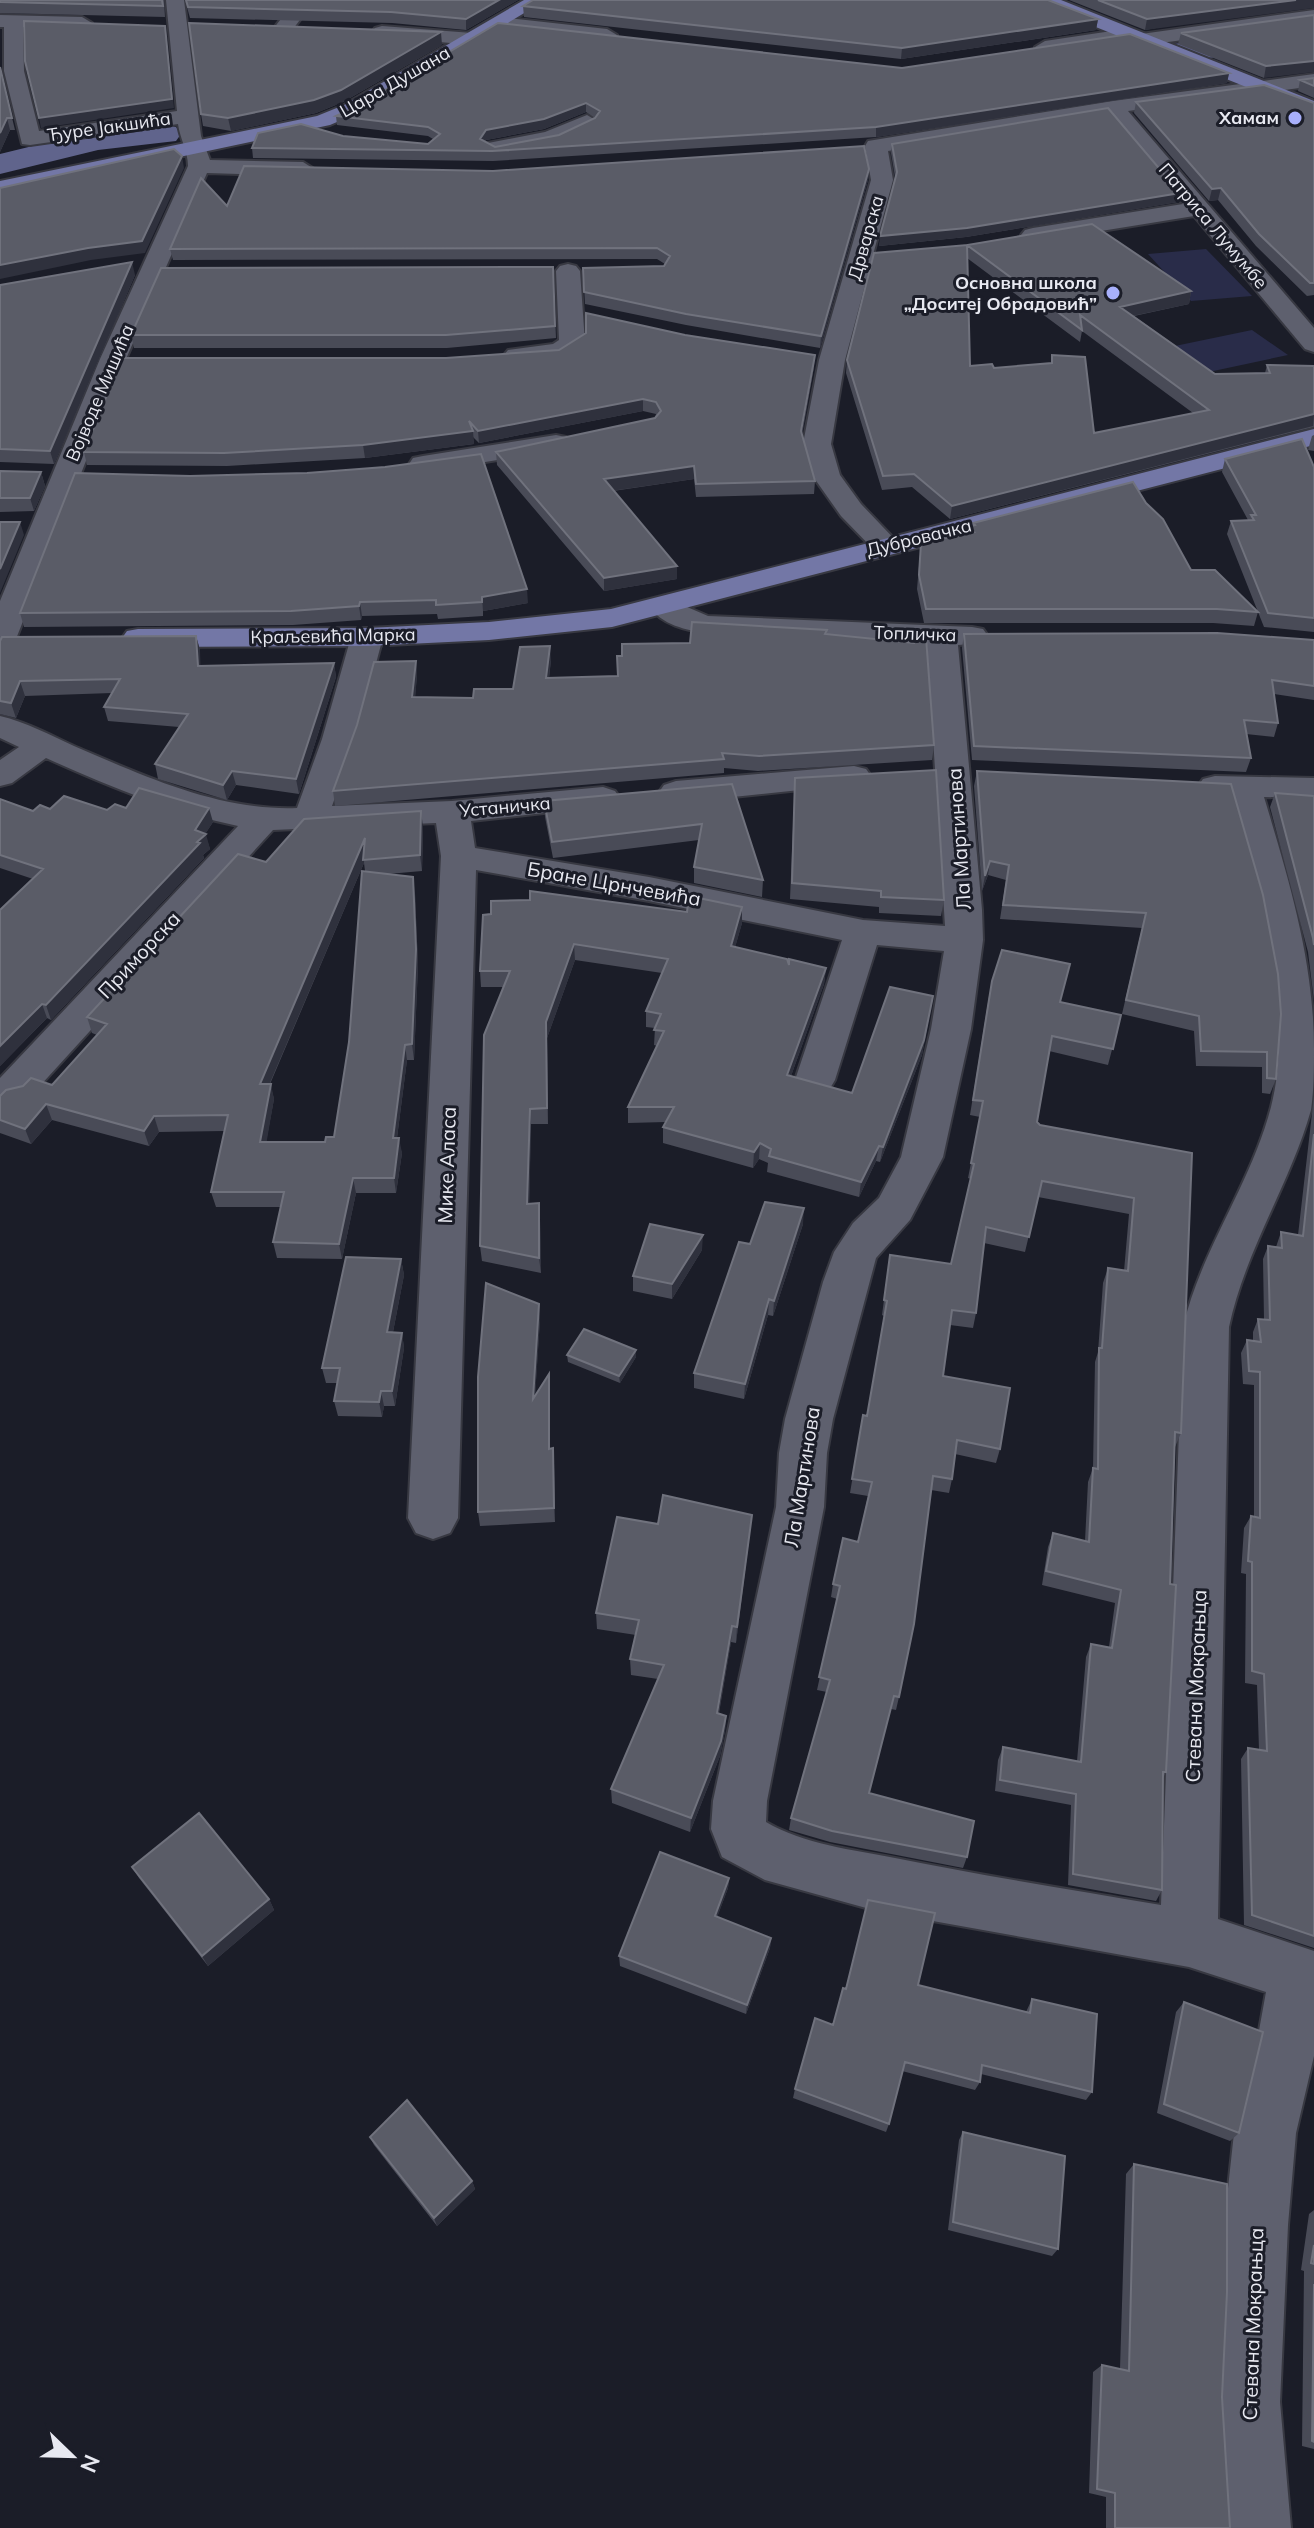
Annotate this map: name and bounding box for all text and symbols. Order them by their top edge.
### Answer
street label: Цара Душана [336,41,454,122]
street label: Ђуре Јакшића [46,106,172,147]
place label: Хамам [1218,106,1279,129]
marker: Хамам [1286,109,1304,127]
street label: Патриса Лумумбе [1154,158,1273,293]
street label: Дрварска [842,193,889,283]
place label: Основна школа „Доситеј Обрадовић” [904,271,1097,315]
marker: Основна школа „Доситеј Обрадовић” [1104,284,1122,302]
street label: Војводе Мишића [60,321,139,465]
street label: Дубровачка [864,513,974,562]
street label: Топличка [873,621,957,646]
street label: Краљевића Марка [250,623,416,648]
street label: Ла Мартинова [941,767,976,911]
street label: Устаничка [457,791,551,822]
street label: Бране Црнчевића [525,856,703,911]
street label: Приморска [92,906,185,1003]
street label: Мике Аласа [432,1106,461,1224]
street label: Ла Мартинова [778,1405,825,1549]
street label: Стевана Мокрањца [1180,1589,1211,1783]
street label: Стевана Мокрањца [1237,2227,1268,2421]
north arrow [32,2416,112,2496]
text: N [74,2451,107,2477]

